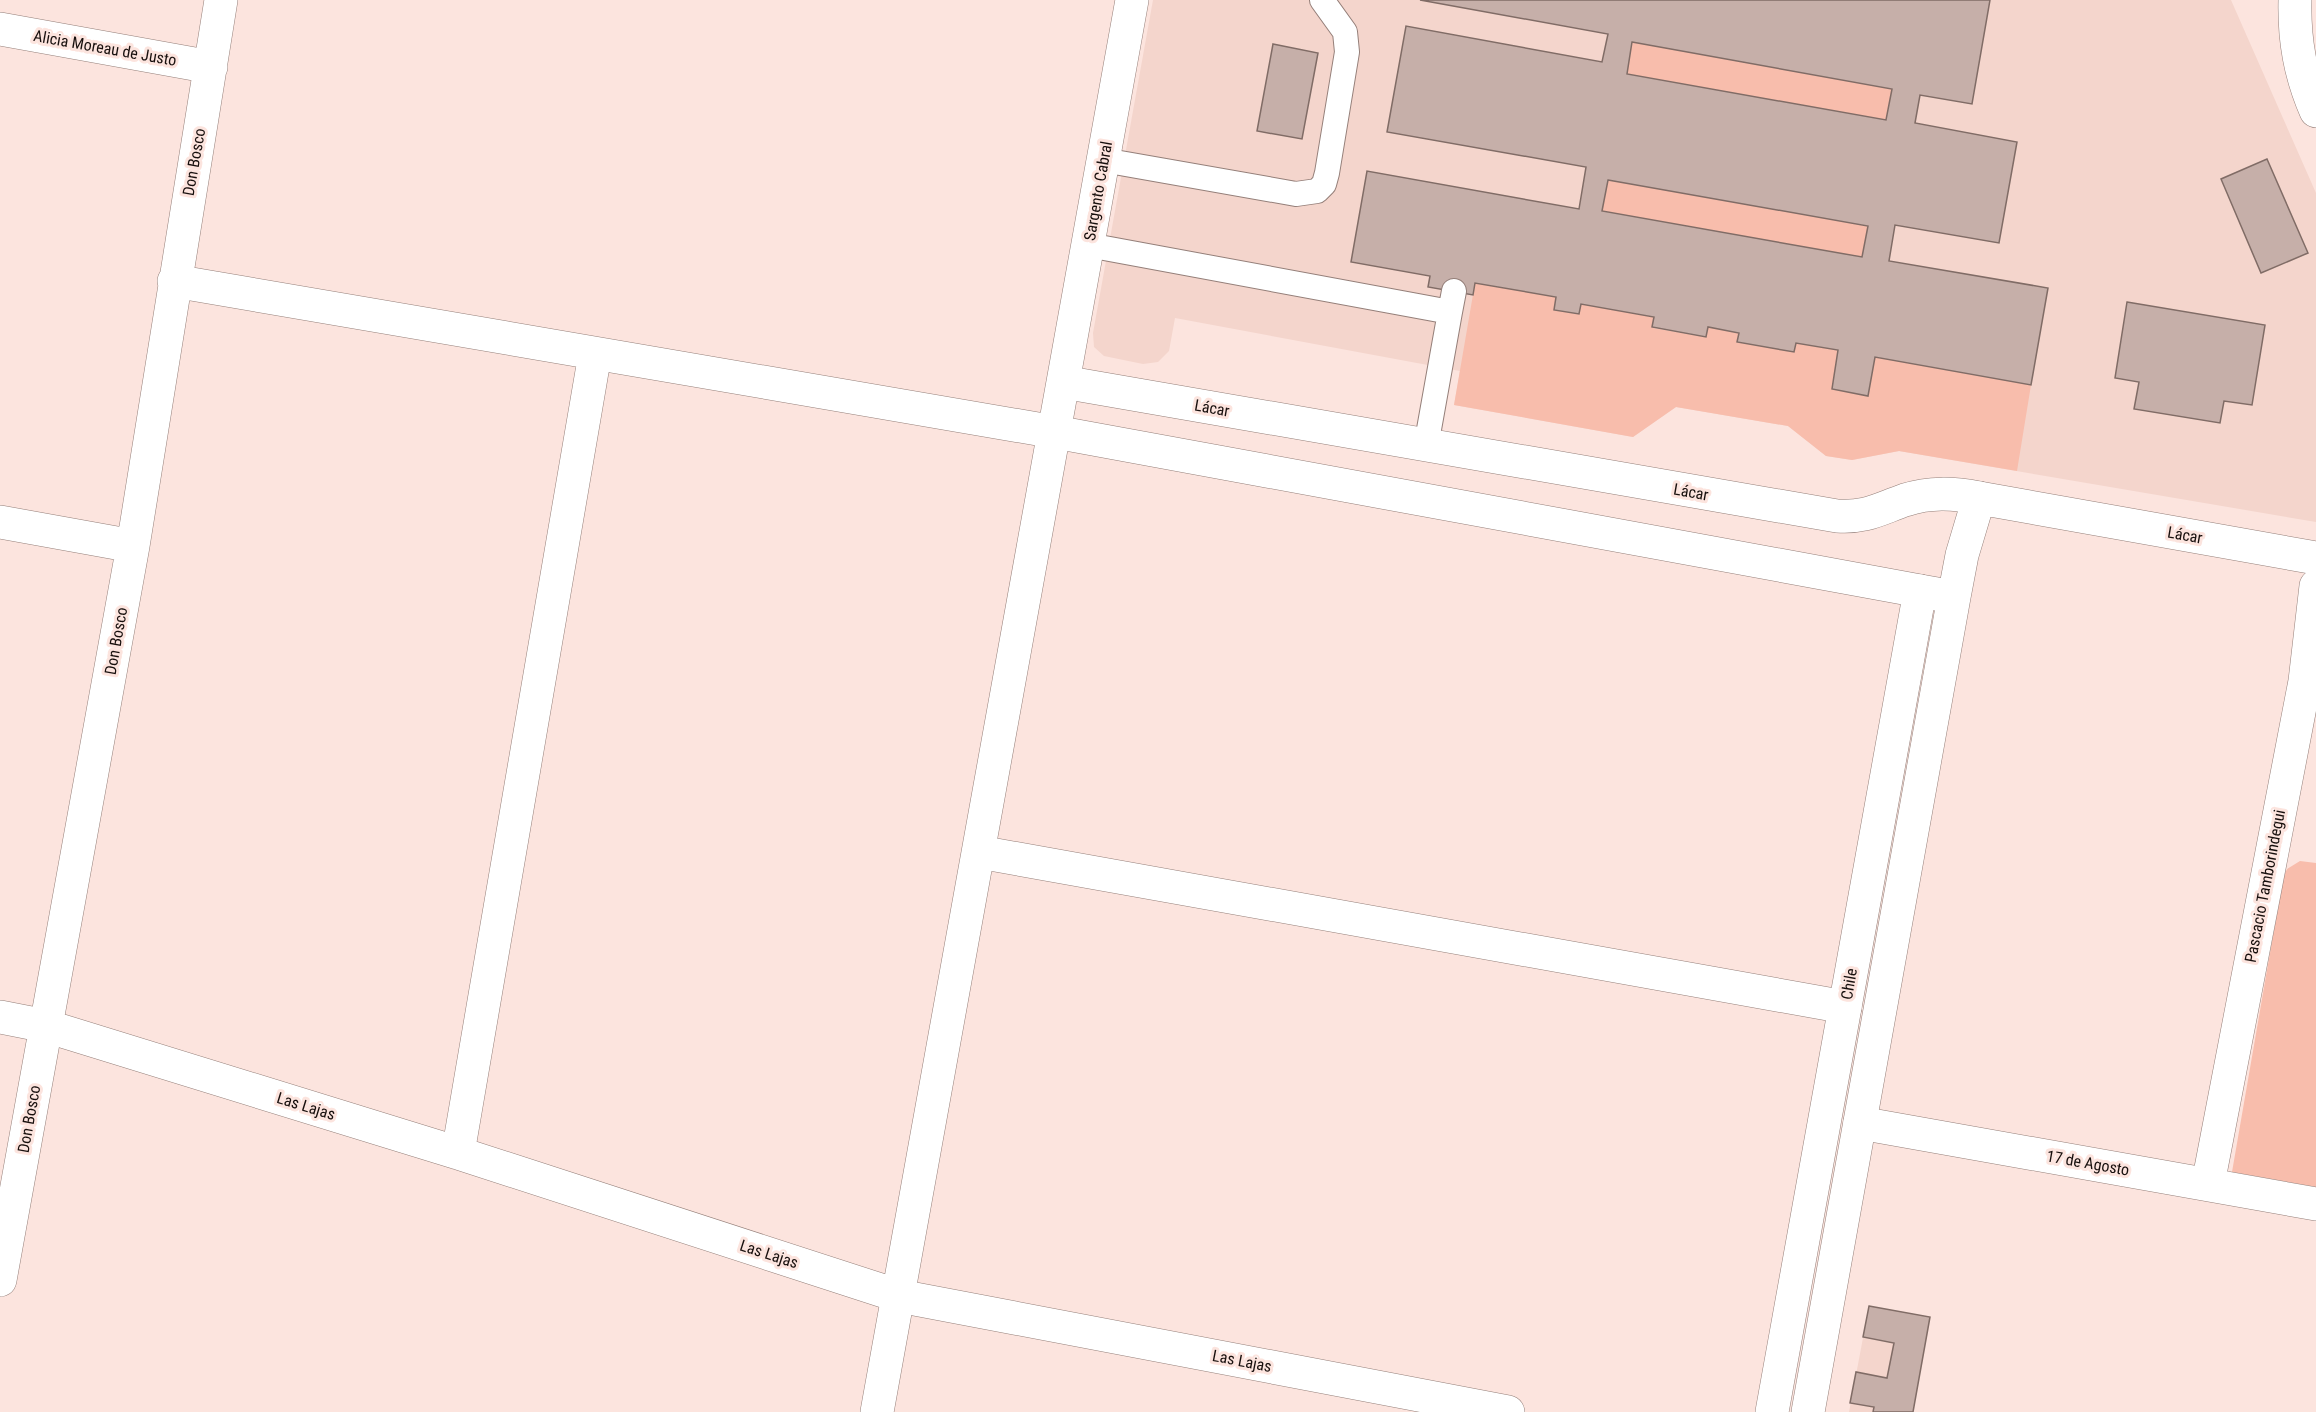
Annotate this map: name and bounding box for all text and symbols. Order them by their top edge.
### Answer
street label: Alicia Moreau de Justo [32,26,178,70]
street label: Don Bosco [179,127,209,197]
street label: Sargento Cabral [1080,140,1116,242]
street label: Lácar [1193,396,1231,420]
street label: Lácar [1672,480,1710,504]
street label: Lácar [2166,523,2204,547]
street label: Don Bosco [101,606,131,676]
street label: Pascacio Tamborindegui [2241,808,2289,964]
street label: Chile [1837,967,1861,1001]
street label: Don Bosco [14,1084,44,1154]
street label: Las Lajas [275,1088,337,1124]
street label: 17 de Agosto [2045,1146,2131,1180]
street label: Las Lajas [738,1236,800,1272]
street label: Las Lajas [1211,1346,1273,1376]

